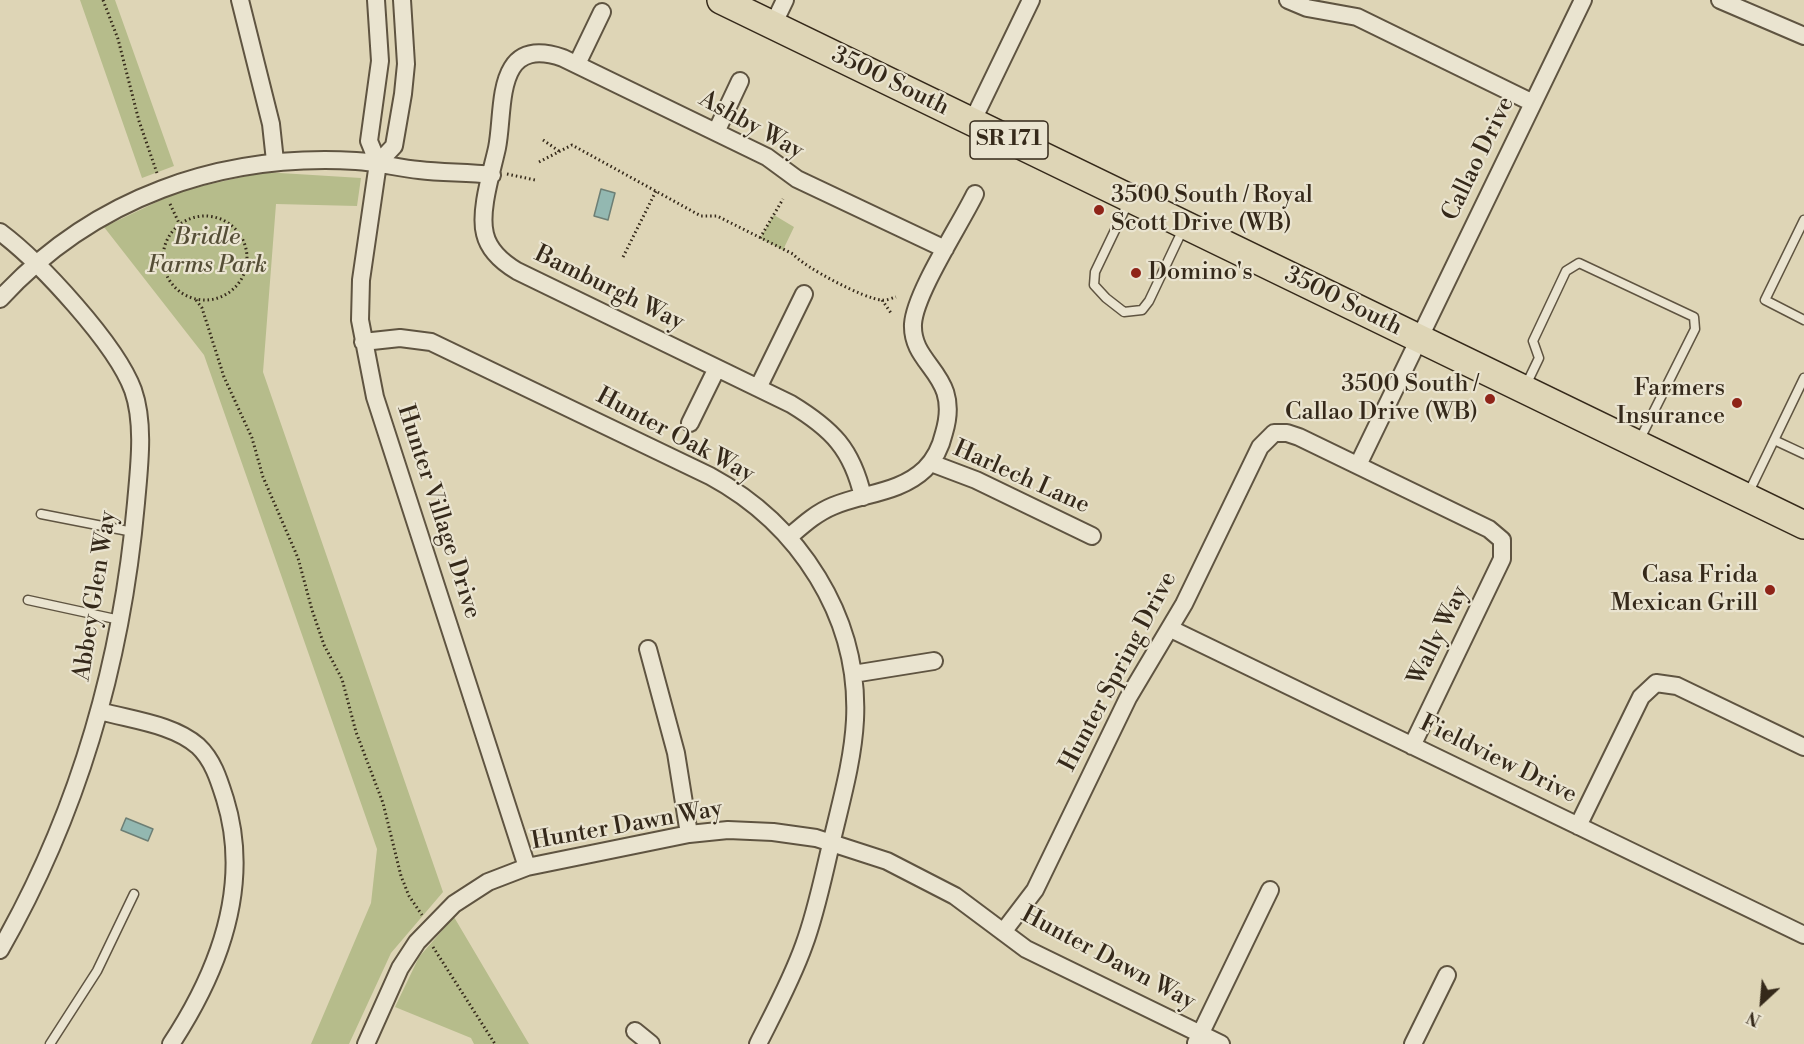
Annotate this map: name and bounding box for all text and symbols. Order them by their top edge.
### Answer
street label: 3500 South [826,41,954,123]
street label: Ashby Way [694,85,808,167]
street label: Callao Drive [1437,92,1521,226]
road number: SR 171 [970,121,1048,159]
place label: 3500 South / Royal Scott Drive (WB) [1111,182,1313,238]
marker: 3500 South / Royal Scott Drive (WB) [1092,203,1106,217]
park label: Bridle Farms Park [147,224,267,280]
street label: Bamburgh Way [529,240,689,338]
place label: Domino's [1148,259,1253,287]
street label: 3500 South [1279,261,1407,343]
marker: Domino's [1129,266,1143,280]
place label: 3500 South / Callao Drive (WB) [1285,371,1478,427]
place label: Farmers Insurance [1616,375,1725,431]
street label: Hunter Oak Way [591,382,759,490]
marker: 3500 South / Callao Drive (WB) [1483,392,1497,406]
marker: Farmers Insurance [1730,396,1744,410]
street label: Hunter Village Drive [390,401,486,623]
street label: Harlech Lane [948,435,1094,521]
street label: Abbey Glen Way [68,509,124,683]
place label: Casa Frida Mexican Grill [1611,562,1758,618]
street label: Hunter Spring Drive [1054,567,1184,777]
street label: Wally Way [1403,582,1475,690]
marker: Casa Frida Mexican Grill [1763,583,1777,597]
street label: Fieldview Drive [1415,710,1581,810]
street label: Hunter Dawn Way [529,795,725,857]
street label: Hunter Dawn Way [1016,901,1200,1017]
north arrow [1732,972,1792,1032]
text: N [1744,1006,1764,1030]

